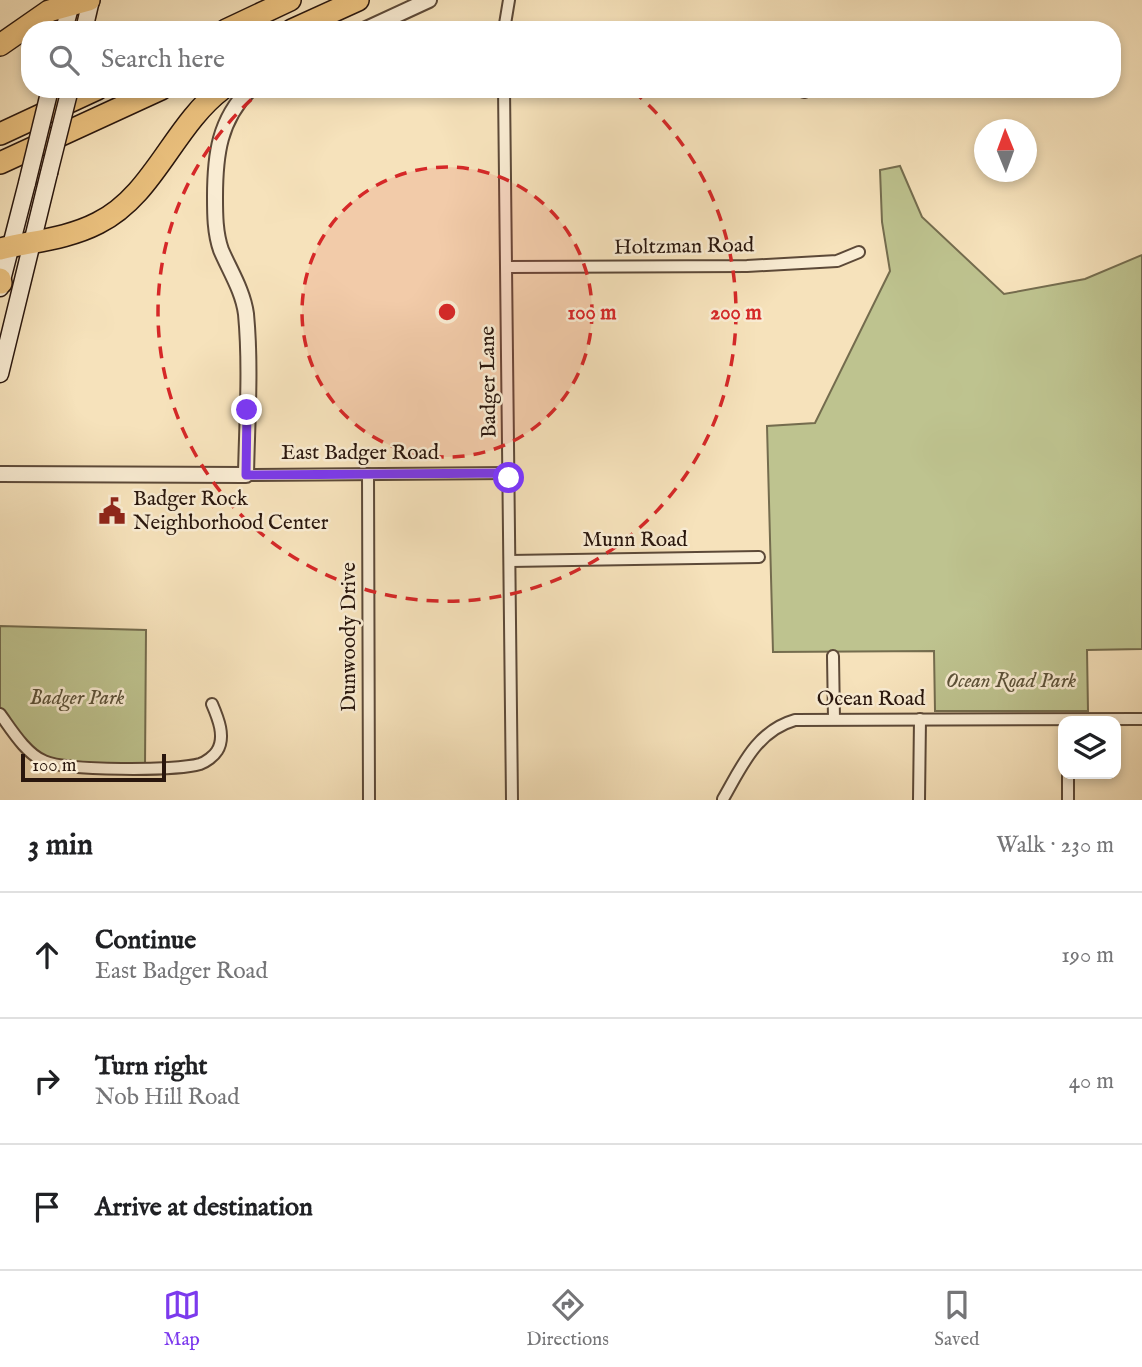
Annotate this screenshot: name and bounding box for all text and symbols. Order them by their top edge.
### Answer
search box [21,21,1121,98]
icon: search [45,41,83,79]
text: Search here [101,43,225,76]
north arrow [974,119,1037,182]
street label: Holtzman Road [614,232,755,262]
centre of rings [435,300,459,324]
text: 100 m [567,300,617,327]
text: 200 m [710,300,762,327]
street label: Badger Lane [475,325,503,438]
route end [231,394,262,425]
street label: East Badger Road [281,440,440,467]
route start [493,462,524,493]
place label: Badger Rock Neighborhood Center [133,486,329,537]
public building icon: Badger Rock Neighborhood Center [97,496,127,526]
street label: Munn Road [583,527,688,554]
street label: Dunwoody Drive [336,562,363,712]
park label: Ocean Road Park [946,668,1077,695]
park label: Badger Park [30,685,125,712]
street label: Ocean Road [817,686,926,713]
map controls [1058,716,1121,779]
button: layers [1058,716,1121,779]
scale bar [21,751,166,783]
text: 100 m [32,754,76,778]
text: 3 min [28,827,93,865]
text: Walk · 230 m [996,831,1114,860]
text: Continue [95,924,196,957]
icon: ahead [28,936,66,974]
text: 190 m [1061,941,1114,970]
text: East Badger Road [95,957,268,986]
text: Turn right [95,1050,208,1083]
icon: right [28,1062,66,1100]
text: 40 m [1069,1067,1114,1096]
text: Nob Hill Road [95,1083,239,1112]
icon: arrive [28,1188,66,1226]
text: Arrive at destination [95,1191,313,1224]
tab: Map [163,1286,201,1352]
tab: Directions [526,1286,609,1352]
tab: Saved [934,1286,979,1352]

